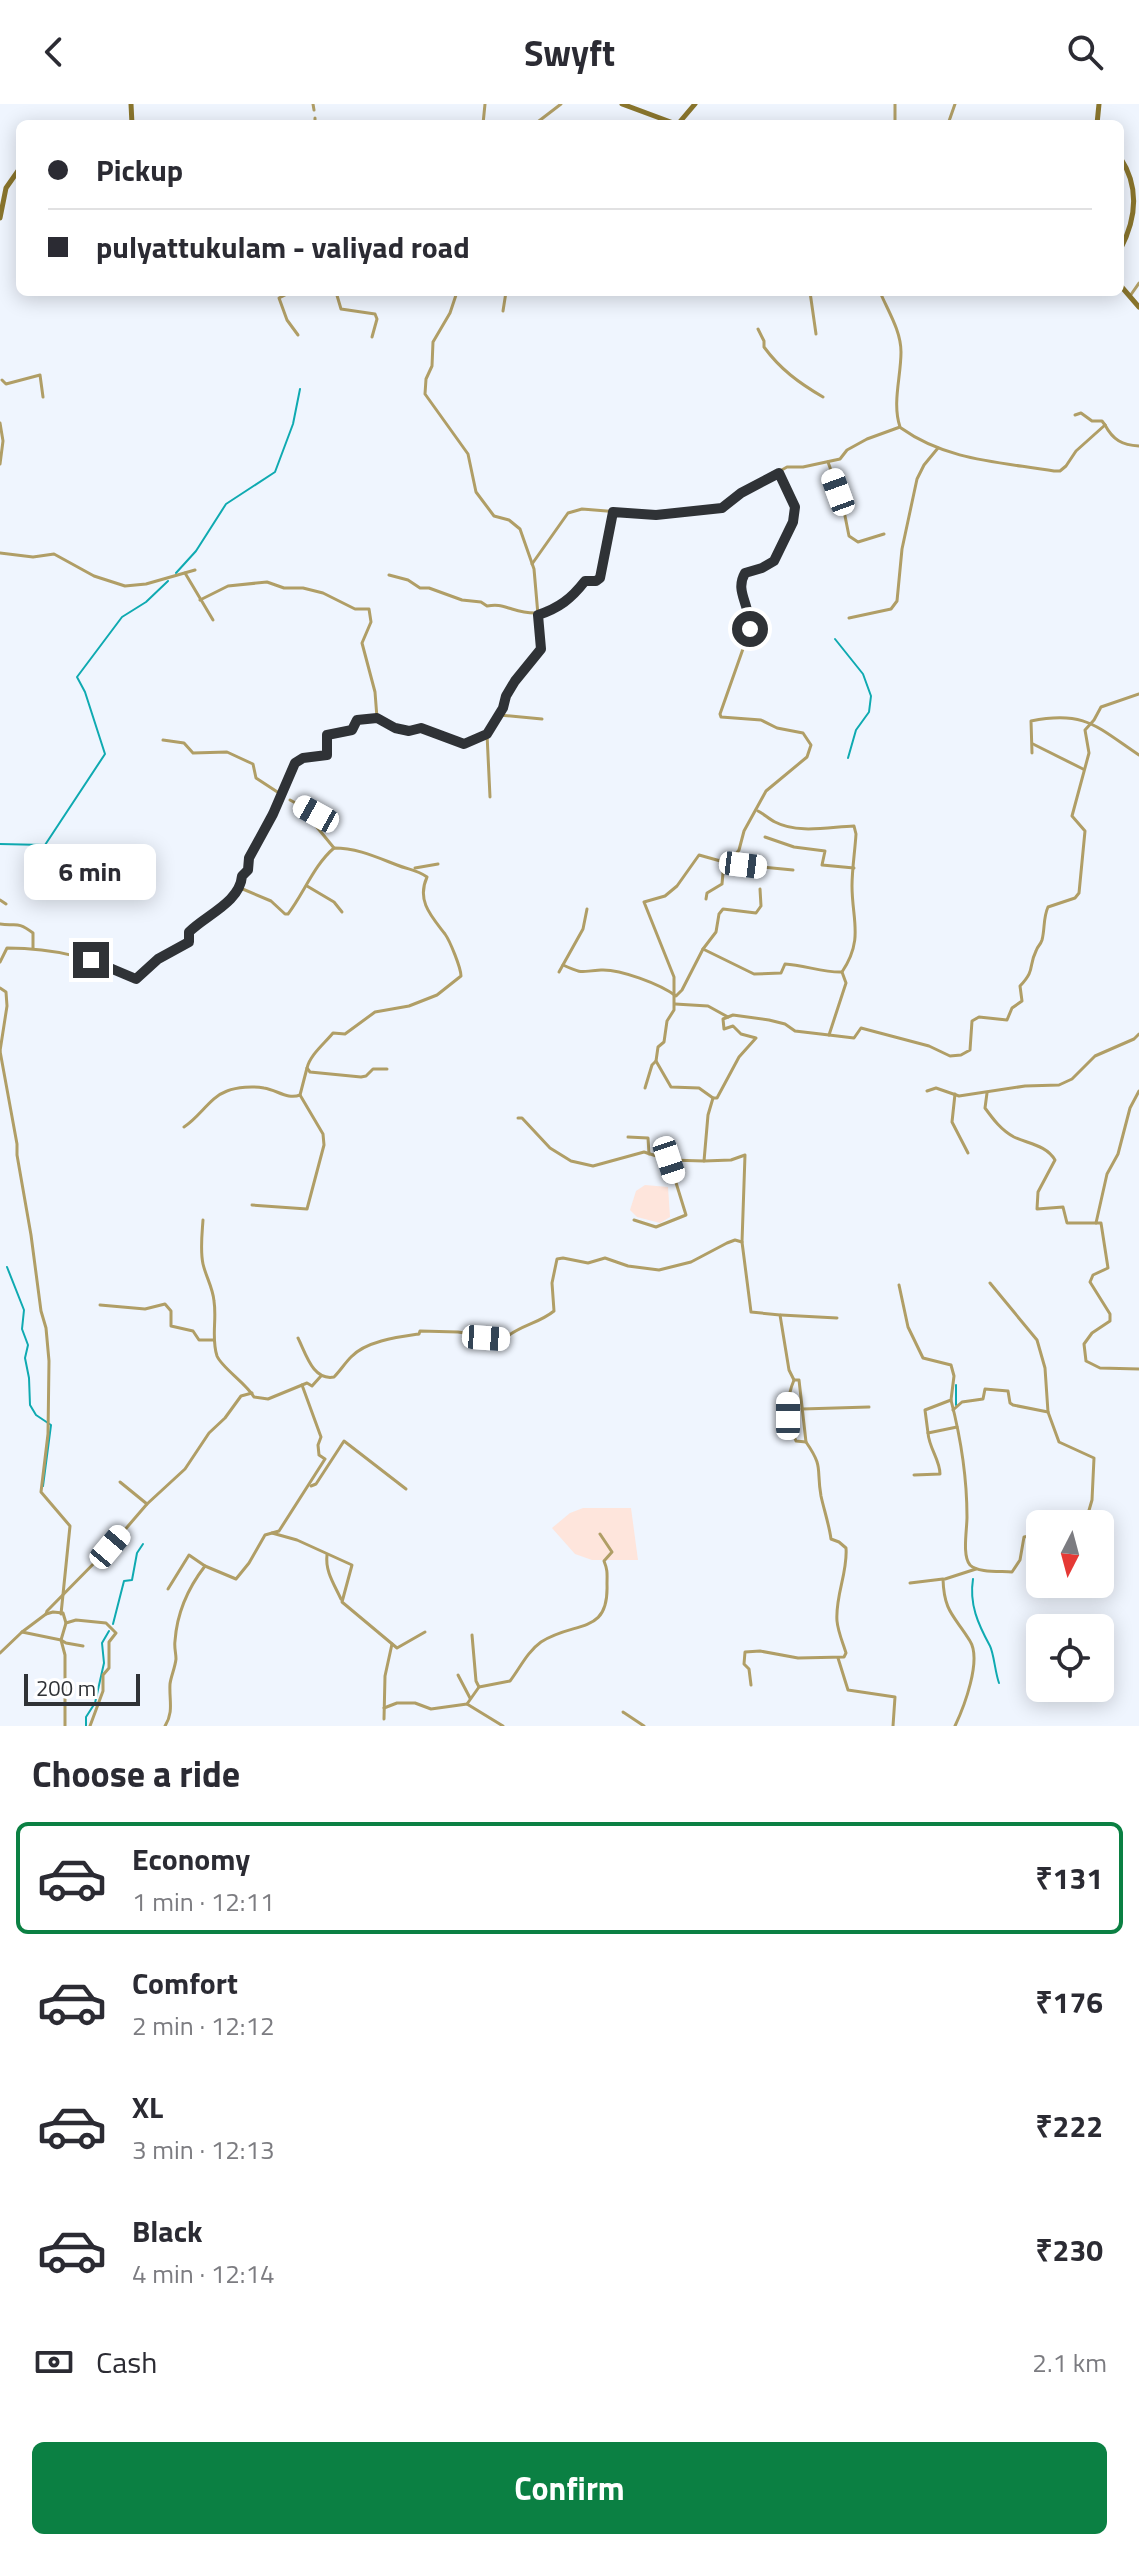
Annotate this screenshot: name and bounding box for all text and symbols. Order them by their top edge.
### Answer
text: Swyft [524,25,615,80]
icon: back [32,30,76,74]
icon: search [1063,30,1107,74]
text: Pickup [96,147,183,193]
text: pulyattukulam - valiyad road [96,224,470,270]
car [819,465,857,519]
route start [732,611,768,647]
car [289,792,343,836]
callout: 6 min [25,844,157,900]
car [718,850,768,880]
text: 6 min [58,852,122,891]
route end [73,942,109,978]
car [650,1133,688,1187]
car [461,1324,511,1352]
car [776,1392,800,1440]
north arrow [1026,1510,1114,1598]
map controls [1026,1510,1114,1702]
car [85,1521,135,1573]
button: locate [1026,1614,1114,1702]
scale bar [24,1670,140,1706]
text: 200 m [36,1671,96,1705]
text: Choose a ride [32,1746,240,1801]
text: Economy [132,1836,250,1882]
icon: car [36,1842,108,1914]
text: ₹131 [1035,1855,1103,1901]
text: 1 min · 12:11 [132,1882,275,1921]
text: Comfort [132,1960,238,2006]
icon: car [36,1966,108,2038]
text: ₹176 [1035,1979,1103,2025]
text: 2 min · 12:12 [132,2006,275,2045]
text: XL [132,2084,163,2130]
icon: car [36,2090,108,2162]
text: ₹222 [1035,2103,1103,2149]
text: 3 min · 12:13 [132,2130,275,2169]
text: Black [132,2208,203,2254]
icon: car [36,2214,108,2286]
text: ₹230 [1035,2227,1103,2273]
text: 4 min · 12:14 [132,2254,275,2293]
text: Cash [96,2339,157,2385]
icon: cash [32,2340,76,2384]
text: 2.1 km [1032,2343,1107,2382]
button: Confirm [32,2442,1107,2534]

